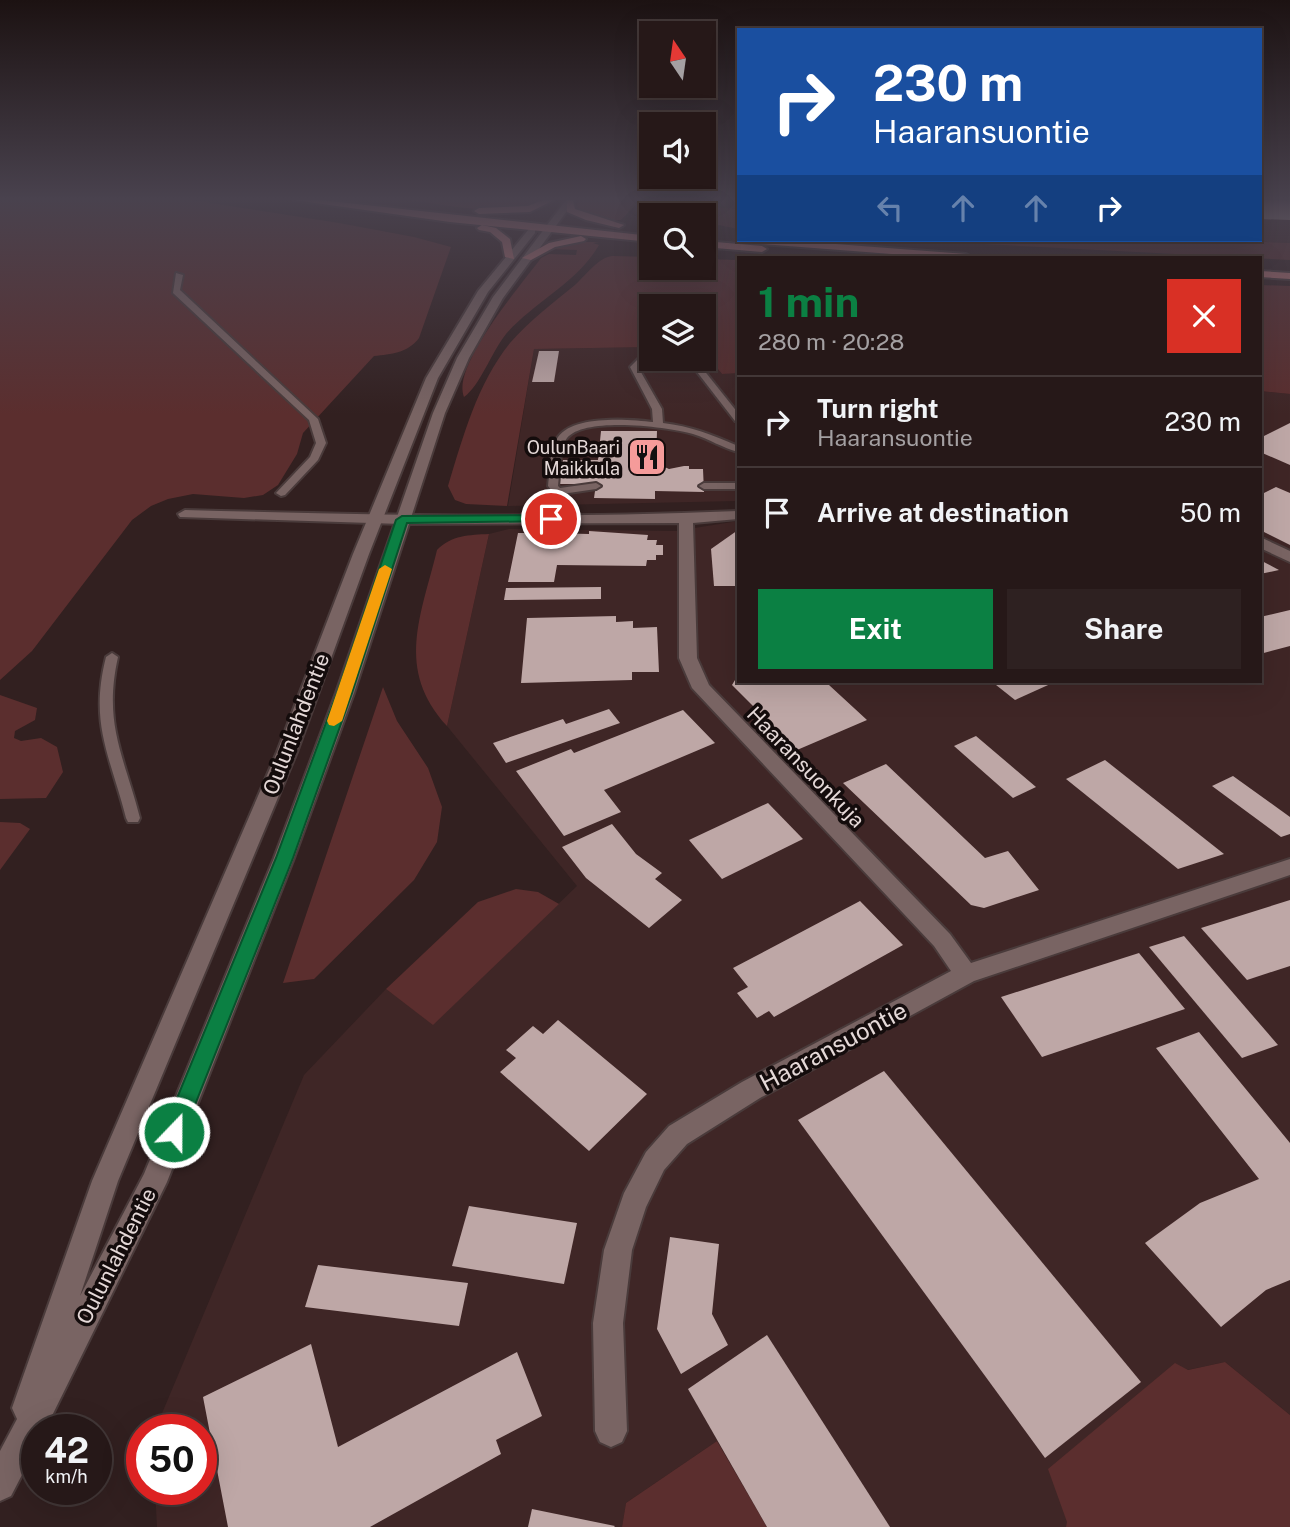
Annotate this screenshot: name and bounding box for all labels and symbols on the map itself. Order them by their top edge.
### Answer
north arrow [639,21,716,98]
restaurant icon: OulunBaari Maikkula [626,436,668,478]
place label: OulunBaari Maikkula [527,437,620,479]
pin [521,489,581,549]
street label: Oulunlahdentie [258,650,334,798]
street label: Haaransuonkuja [742,701,870,833]
street label: Haaransuontie [755,995,911,1097]
position arrow [137,1095,211,1169]
street label: Oulunlahdentie [71,1184,161,1328]
speed limit sign: 50 [126,1414,217,1505]

